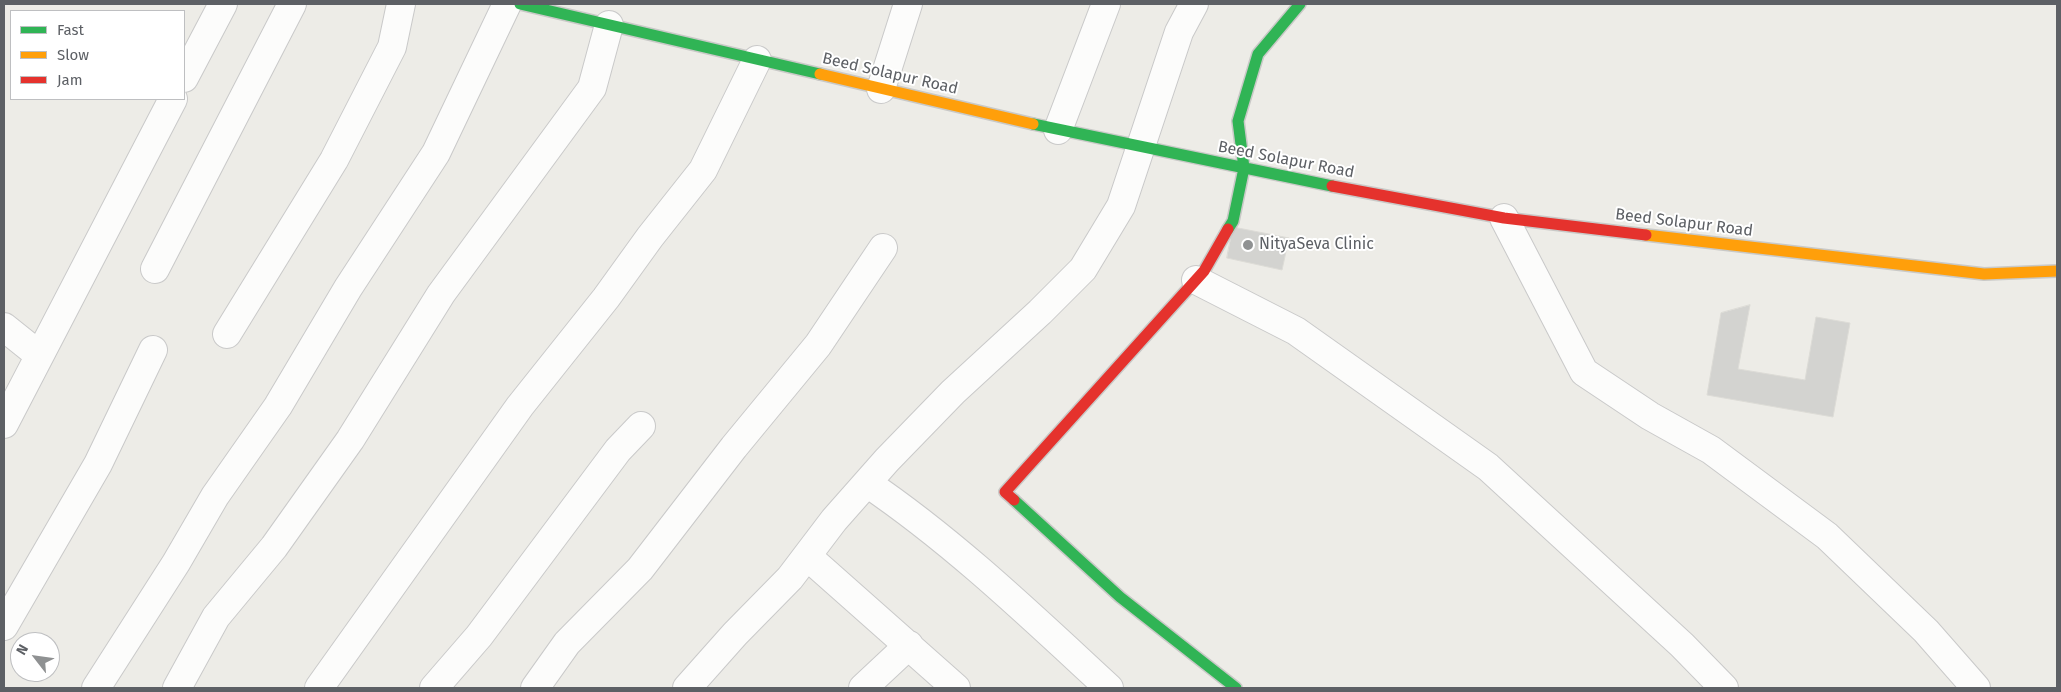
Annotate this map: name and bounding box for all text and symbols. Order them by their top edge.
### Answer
legend [10,10,185,100]
text: Fast [57,21,84,39]
text: Slow [57,46,89,64]
street label: Beed Solapur Road [820,49,960,99]
text: Jam [57,71,83,89]
street label: Beed Solapur Road [1216,137,1356,183]
street label: Beed Solapur Road [1614,205,1754,241]
place label: NityaSeva Clinic [1259,235,1374,255]
marker: NityaSeva Clinic [1241,238,1255,252]
north arrow [10,632,60,682]
text: N [13,641,32,658]

